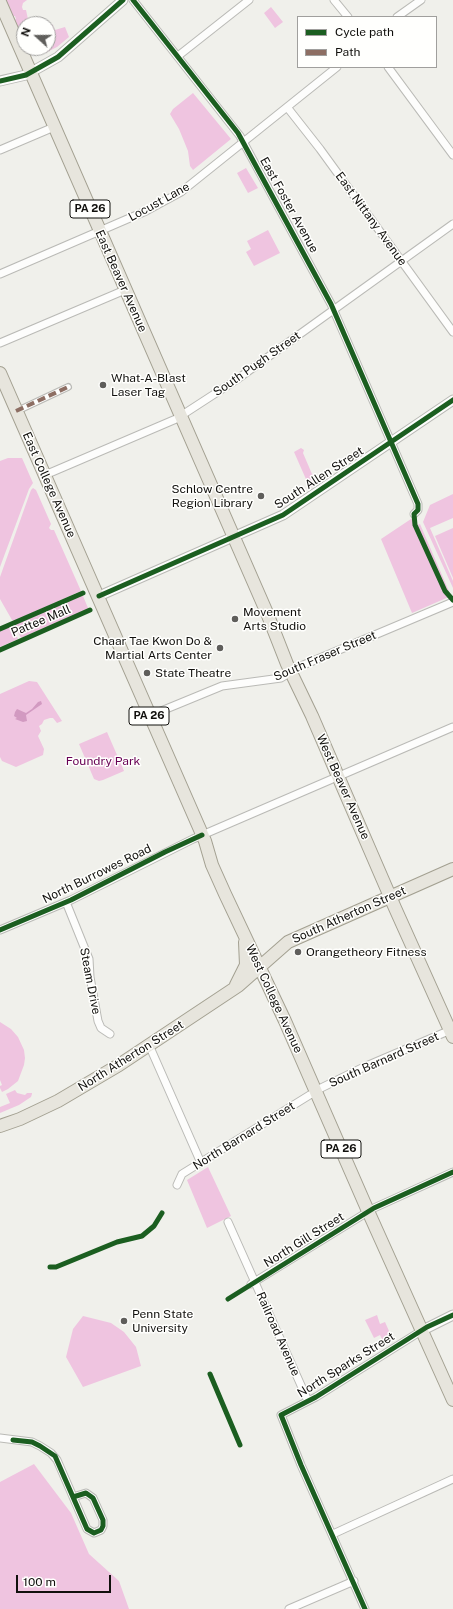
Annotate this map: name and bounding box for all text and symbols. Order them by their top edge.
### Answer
north arrow [16,16,56,56]
legend [297,16,437,68]
text: Cycle path [335,25,394,39]
text: N [19,26,33,38]
text: Path [335,45,361,59]
street label: East Foster Avenue [257,155,321,255]
street label: East Nittany Avenue [332,169,410,269]
street label: Locust Lane [126,179,192,225]
road number: PA 26 [70,200,110,218]
street label: East Beaver Avenue [92,228,150,334]
street label: South Pugh Street [211,329,303,399]
place label: What-A-Blast Laser Tag [111,371,186,399]
marker: What-A-Blast Laser Tag [98,380,108,390]
street label: East College Avenue [19,430,79,540]
street label: South Allen Street [272,444,366,512]
place label: Schlow Centre Region Library [172,482,253,510]
marker: Schlow Centre Region Library [256,491,266,501]
street label: Pattee Mall [9,602,73,640]
place label: Movement Arts Studio [243,605,306,633]
marker: Movement Arts Studio [230,614,240,624]
street label: South Fraser Street [272,628,378,684]
place label: Chaar Tae Kwon Do & Martial Arts Center [93,634,212,662]
marker: Chaar Tae Kwon Do & Martial Arts Center [215,643,225,653]
place label: State Theatre [155,666,231,680]
marker: State Theatre [142,668,152,678]
road number: PA 26 [129,707,169,725]
street label: West Beaver Avenue [313,732,373,842]
park label: Foundry Park [66,754,140,768]
street label: North Burrowes Road [40,841,154,907]
street label: South Atherton Street [290,883,408,947]
street label: West College Avenue [243,943,305,1055]
place label: Orangetheory Fitness [306,945,426,959]
street label: Steam Drive [76,946,104,1016]
marker: Orangetheory Fitness [293,947,303,957]
street label: North Atherton Street [76,1018,186,1094]
street label: South Barnard Street [327,1029,441,1091]
street label: North Barnard Street [190,1099,298,1173]
road number: PA 26 [321,1140,361,1158]
street label: North Gill Street [261,1210,347,1270]
street label: Railroad Avenue [253,1290,303,1378]
place label: Penn State University [132,1307,193,1335]
marker: Penn State University [119,1316,129,1326]
street label: North Sparks Street [295,1329,397,1401]
scale bar [18,1567,113,1593]
text: 100 m [23,1575,56,1589]

